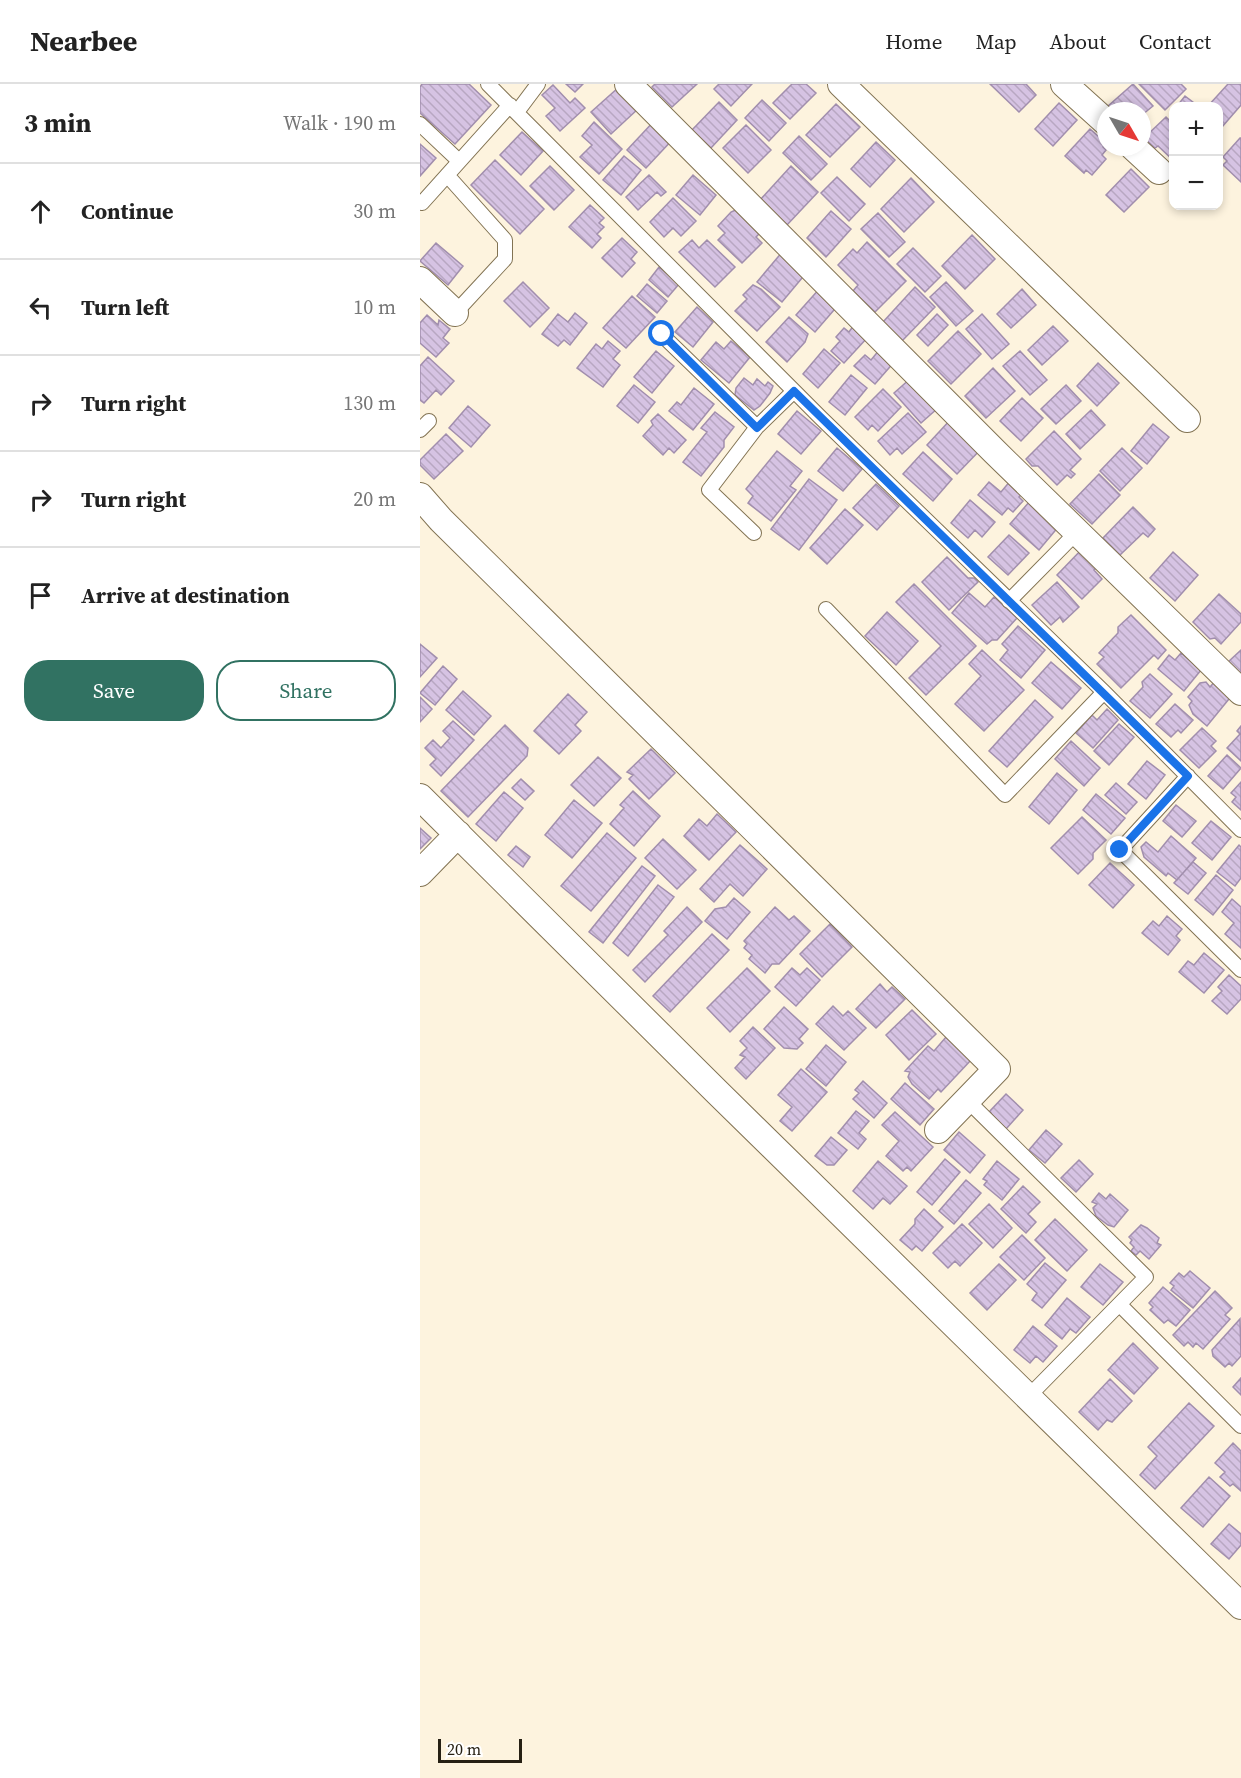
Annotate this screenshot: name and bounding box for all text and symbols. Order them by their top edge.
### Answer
text: Nearbee [30,22,137,60]
text: Home [885,27,943,56]
text: Map [976,27,1017,56]
text: About [1050,27,1106,56]
text: Contact [1139,27,1211,56]
north arrow [1097,102,1151,156]
map controls [1169,102,1223,210]
button: + [1169,102,1223,156]
text: 3 min [24,105,91,141]
text: Walk · 190 m [283,109,396,137]
button: − [1169,156,1223,210]
icon: ahead [24,195,57,228]
text: Continue [81,196,174,226]
text: 30 m [353,197,396,225]
icon: left [24,291,57,324]
text: Turn left [81,292,169,322]
text: 10 m [353,293,396,321]
route start [648,320,674,346]
icon: right [24,387,57,420]
text: Turn right [81,388,186,418]
text: 130 m [343,389,396,417]
icon: right [24,483,57,516]
text: Turn right [81,484,186,514]
text: 20 m [353,485,396,513]
icon: arrive [24,579,57,612]
text: Arrive at destination [81,580,290,610]
button: Save [24,660,204,721]
button: Share [216,660,396,721]
route end [1106,836,1132,862]
scale bar [438,1736,522,1764]
text: 20 m [447,1738,481,1760]

